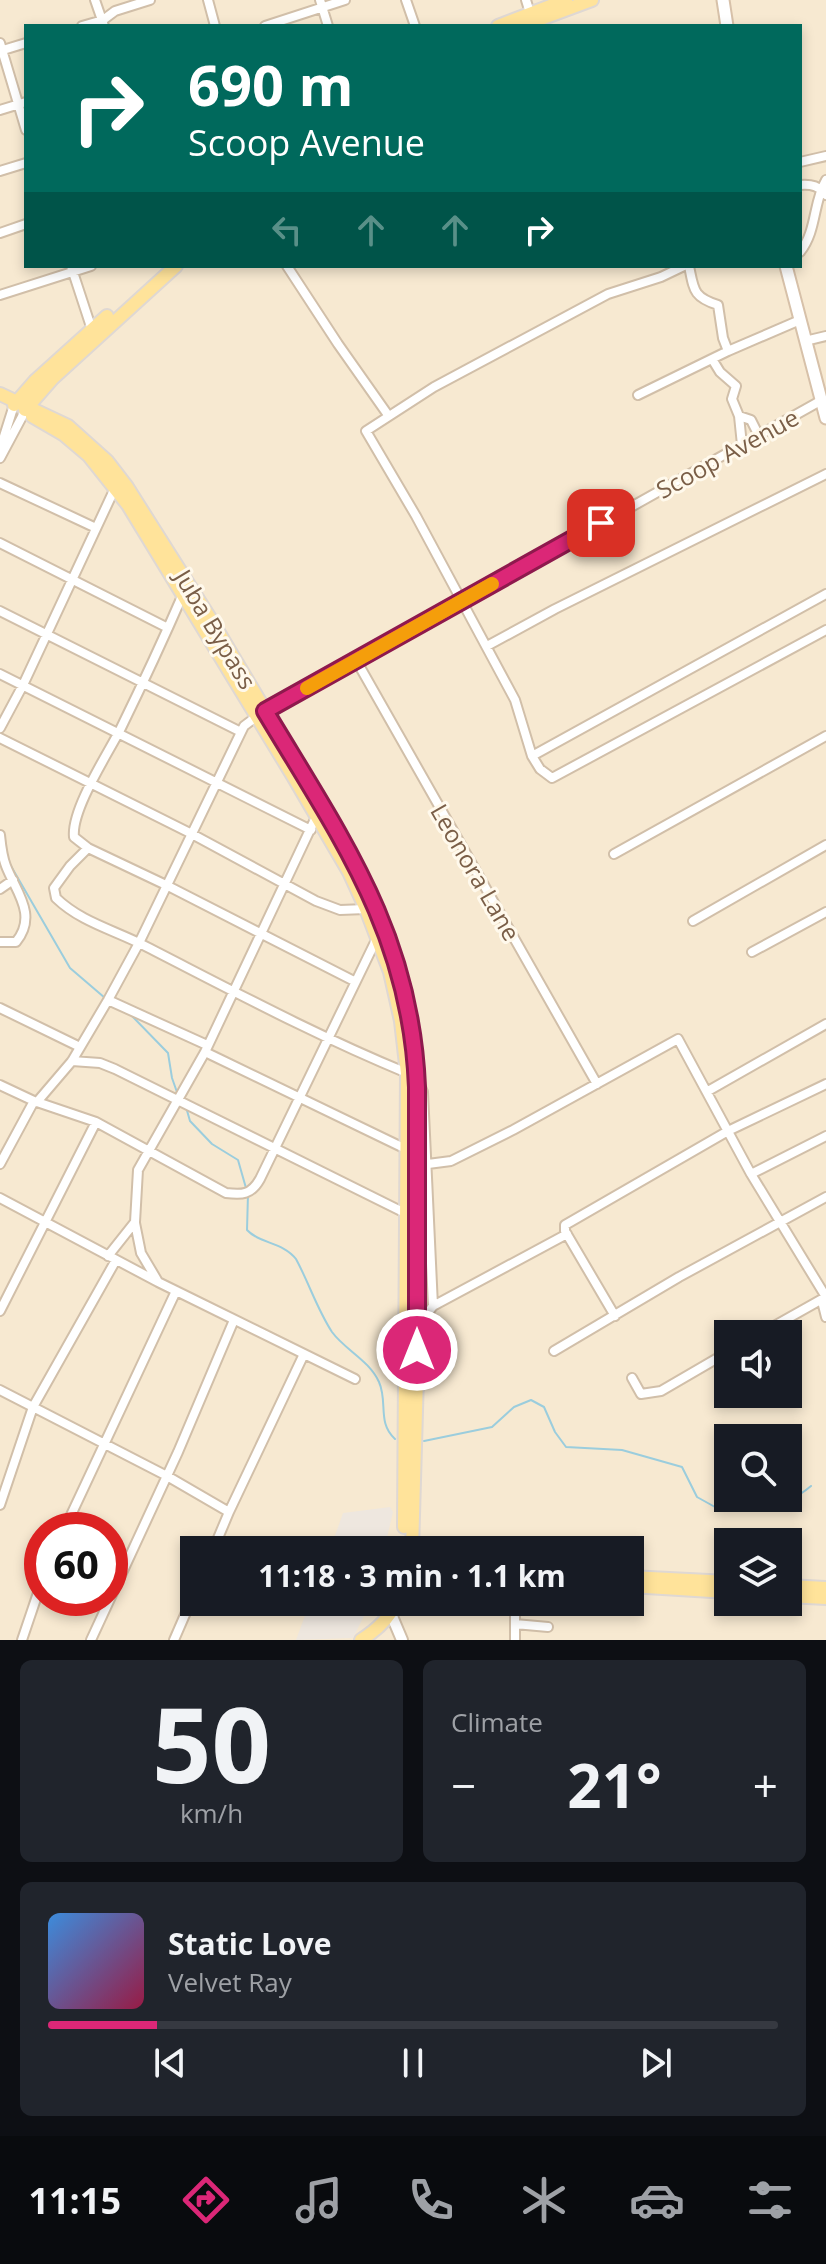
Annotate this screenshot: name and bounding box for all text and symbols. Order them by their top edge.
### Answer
text: 690 m [188,46,354,122]
icon: right [56,56,160,160]
text: Scoop Avenue [188,118,425,167]
icon: left [265,208,309,252]
icon: ahead [349,208,393,252]
icon: ahead [433,208,477,252]
icon: right [517,208,561,252]
street label: Scoop Avenue [650,400,804,506]
pin [567,489,635,557]
icon: arrive [579,501,623,545]
street label: Juba Bypass [166,561,265,695]
street label: Leonora Lane [423,797,529,947]
position arrow [375,1308,459,1392]
map controls [714,1320,802,1616]
button: sound [714,1320,802,1408]
button: search [714,1424,802,1512]
speed limit sign: 60 [24,1512,128,1616]
button: layers [714,1528,802,1616]
text: 11:18 · 3 min · 1.1 km [258,1555,566,1596]
text: 50 [152,1672,271,1813]
text: Climate [451,1704,543,1740]
text: 21° [567,1744,662,1826]
text: − [451,1755,476,1815]
text: + [753,1755,778,1815]
text: km/h [180,1795,243,1831]
text: Static Love [168,1923,331,1964]
text: Velvet Ray [168,1964,292,2000]
icon: previous [148,2041,192,2085]
icon: pause [391,2041,435,2085]
icon: next [634,2041,678,2085]
icon: directions [178,2172,234,2228]
icon: music [291,2172,347,2228]
icon: phone [403,2172,459,2228]
icon: climate [516,2172,572,2228]
icon: car [629,2172,685,2228]
icon: filters [742,2172,798,2228]
text: 11:15 [28,2176,121,2225]

